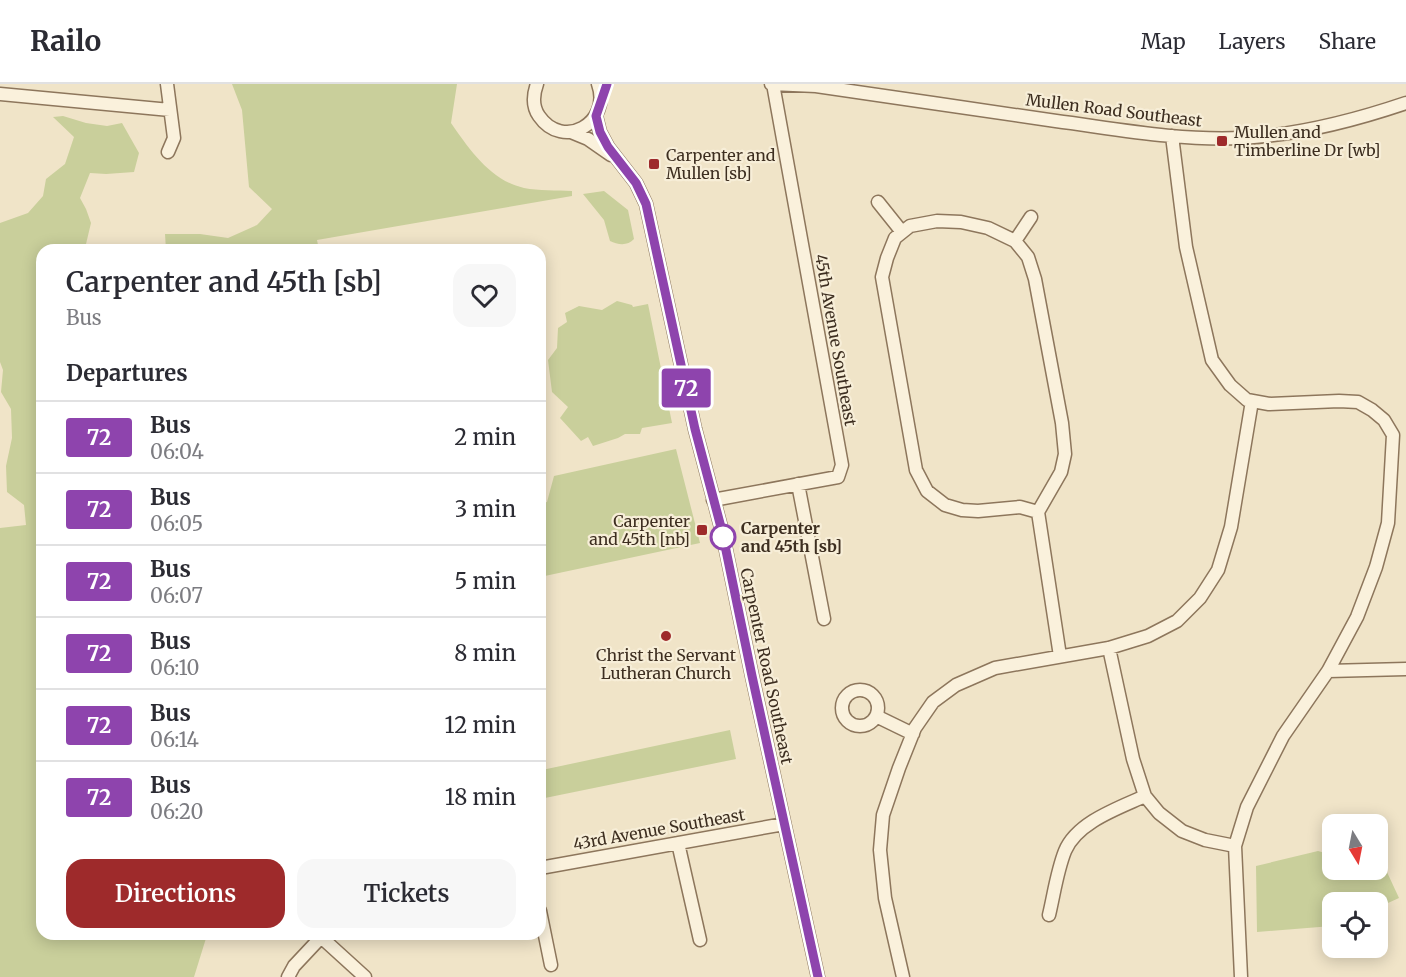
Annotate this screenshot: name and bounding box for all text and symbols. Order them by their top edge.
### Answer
text: Railo [30,23,101,59]
text: Map [1141,28,1186,55]
text: Layers [1219,28,1286,55]
text: Share [1319,28,1376,55]
street label: Mullen Road Southeast [1025,89,1204,131]
place label: Mullen and Timberline Dr [wb] [1234,122,1381,160]
marker: Mullen and Timberline Dr [wb] [1215,134,1229,148]
place label: Carpenter and Mullen [sb] [666,145,776,183]
marker: Carpenter and Mullen [sb] [647,157,661,171]
street label: 45th Avenue Southeast [811,252,861,428]
text: Carpenter and 45th [sb] [66,264,382,300]
button: heart [453,264,516,327]
text: Bus [66,305,102,330]
text: Departures [66,359,188,387]
line badge: 72 [659,368,713,408]
text: 72 [674,375,698,402]
text: Bus [150,411,191,439]
text: 2 min [454,423,516,451]
text: 72 [87,424,111,451]
text: 06:04 [150,439,204,464]
text: Bus [150,483,191,511]
text: 3 min [455,495,516,523]
text: 72 [87,496,111,523]
text: 06:05 [150,511,203,536]
place label: Carpenter and 45th [nb] [589,511,690,549]
place label: Carpenter and 45th [sb] [741,518,842,556]
marker: Carpenter and 45th [nb] [695,523,709,537]
marker: Carpenter and 45th [sb] [710,524,736,550]
text: Bus [150,555,191,583]
street label: Carpenter Road Southeast [736,566,798,767]
text: 5 min [454,567,516,595]
text: 72 [87,568,111,595]
text: 06:07 [150,583,203,608]
text: Bus [150,627,191,655]
marker: Christ the Servant Lutheran Church [659,629,673,643]
text: 8 min [454,639,516,667]
text: 72 [87,640,111,667]
place label: Christ the Servant Lutheran Church [596,645,737,683]
text: 06:10 [150,655,200,680]
text: Bus [150,699,191,727]
text: 12 min [445,711,516,739]
text: 72 [87,712,111,739]
text: 06:14 [150,727,199,752]
text: Bus [150,771,191,799]
text: 18 min [445,783,516,811]
text: 72 [87,784,111,811]
text: 06:20 [150,799,203,824]
street label: 43rd Avenue Southeast [572,804,747,854]
north arrow [1322,814,1388,880]
map controls [1322,814,1388,958]
button: Directions [66,859,285,928]
button: Tickets [297,859,516,928]
button: locate [1322,892,1388,958]

